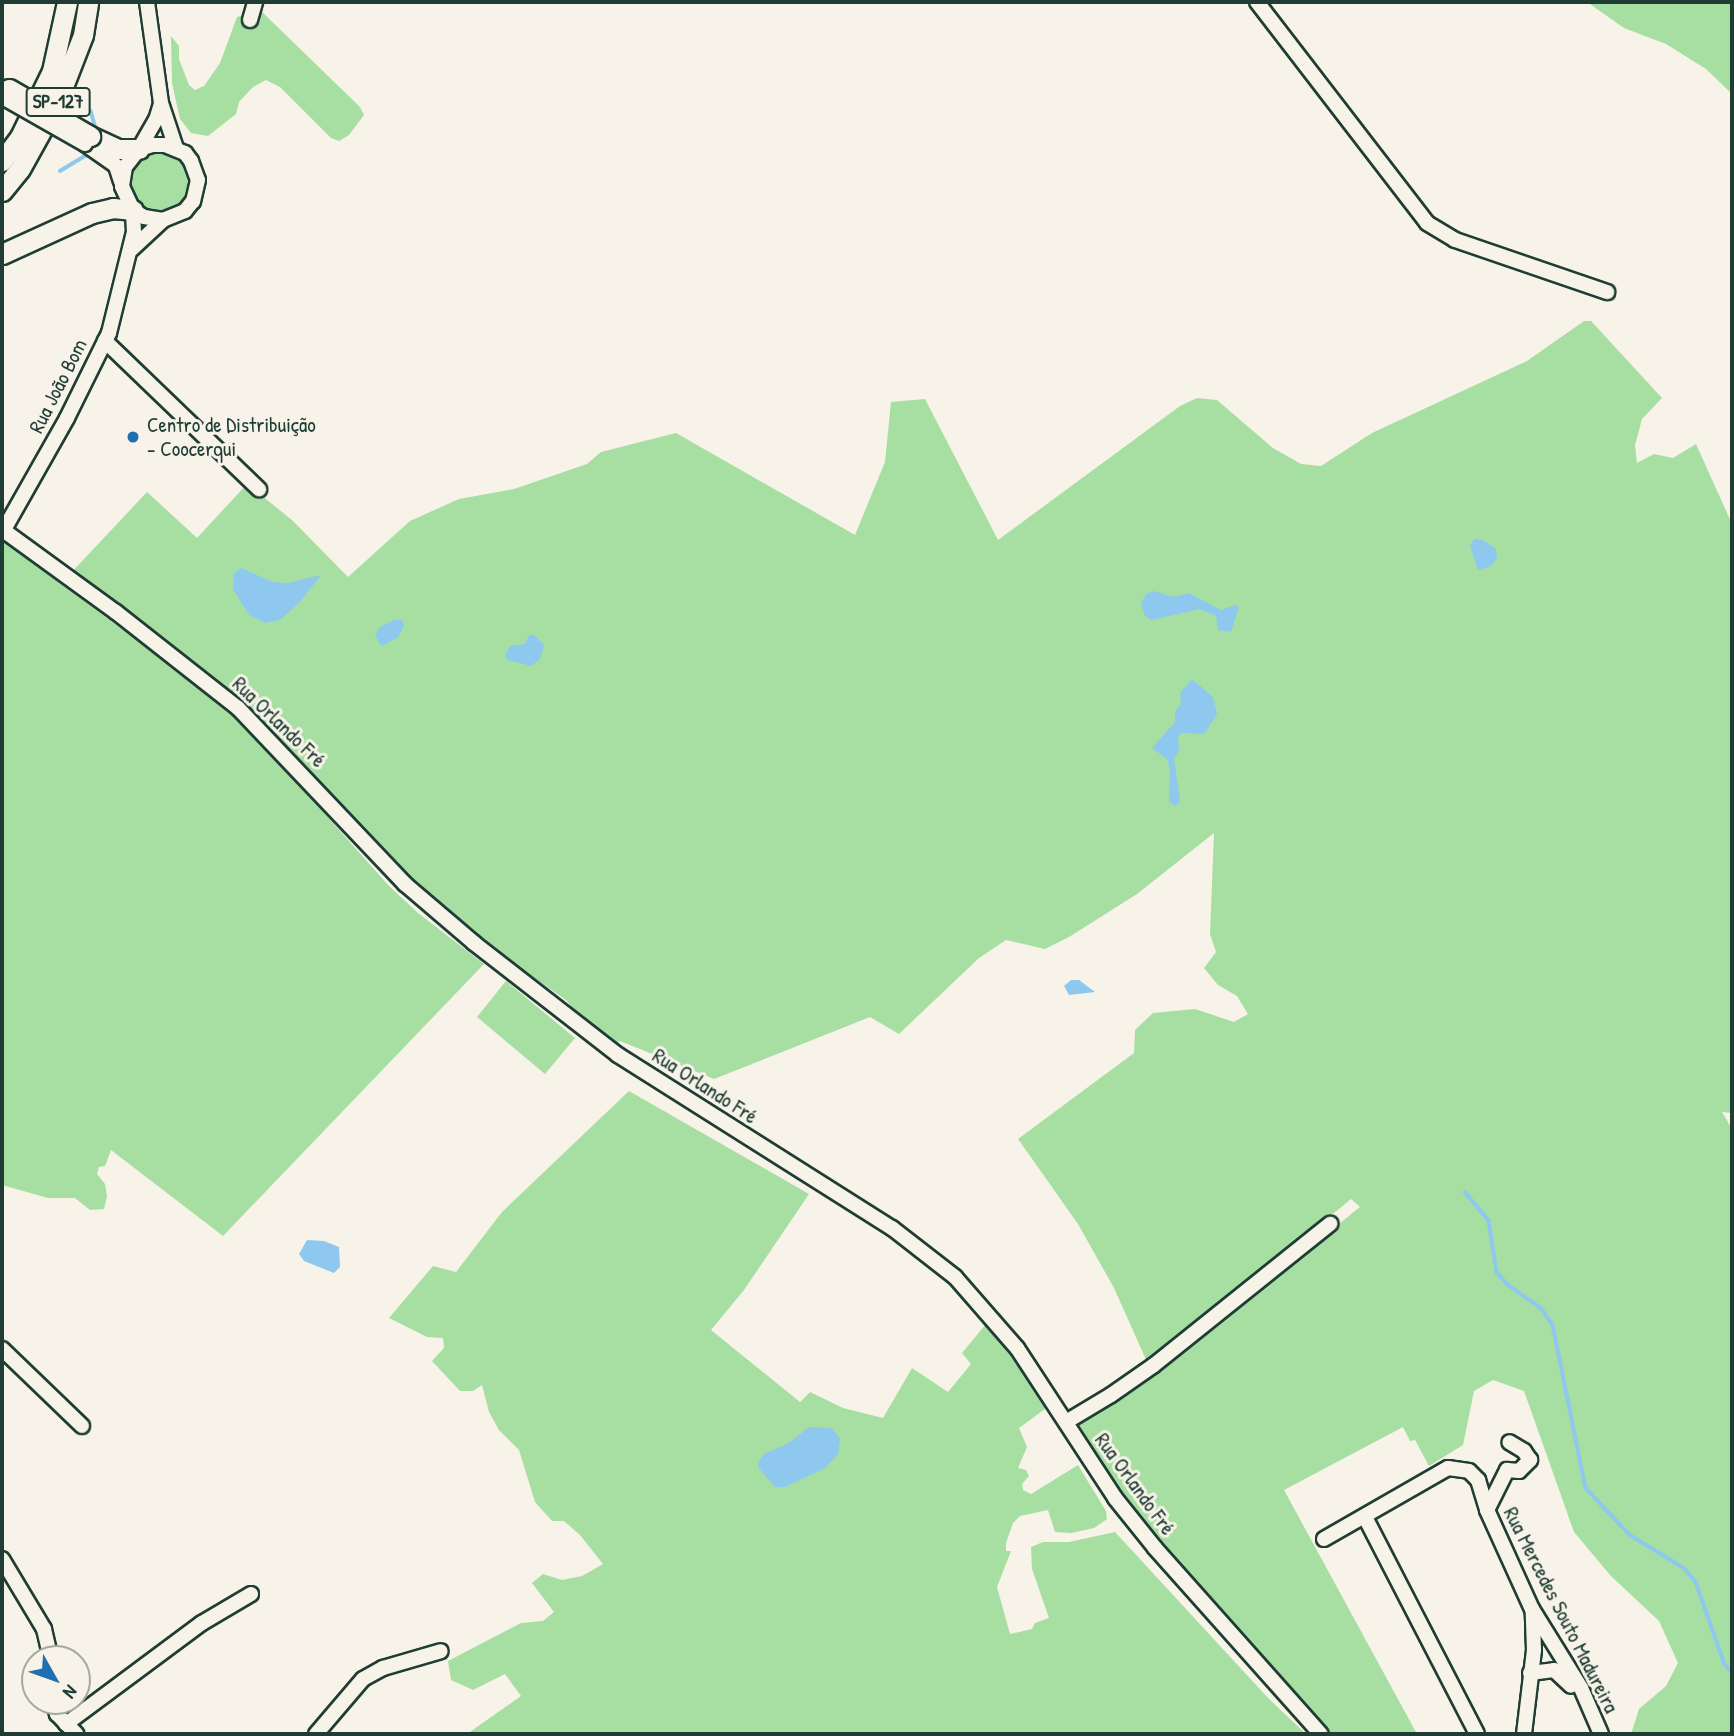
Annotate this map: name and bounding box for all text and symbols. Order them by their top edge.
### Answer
road number: SP-127 [25,86,91,118]
street label: Rua João Bom [24,335,92,437]
place label: Centro de Distribuição - Coocerqui [147,412,316,462]
marker: Centro de Distribuição - Coocerqui [125,429,141,445]
street label: Rua Orlando Fré [227,671,331,773]
street label: Rua Orlando Fré [648,1043,762,1129]
street label: Rua Orlando Fré [1090,1428,1180,1540]
street label: Rua Mercedes Souto Madureira [1498,1503,1624,1717]
north arrow [21,1645,91,1715]
text: N [57,1680,84,1704]

